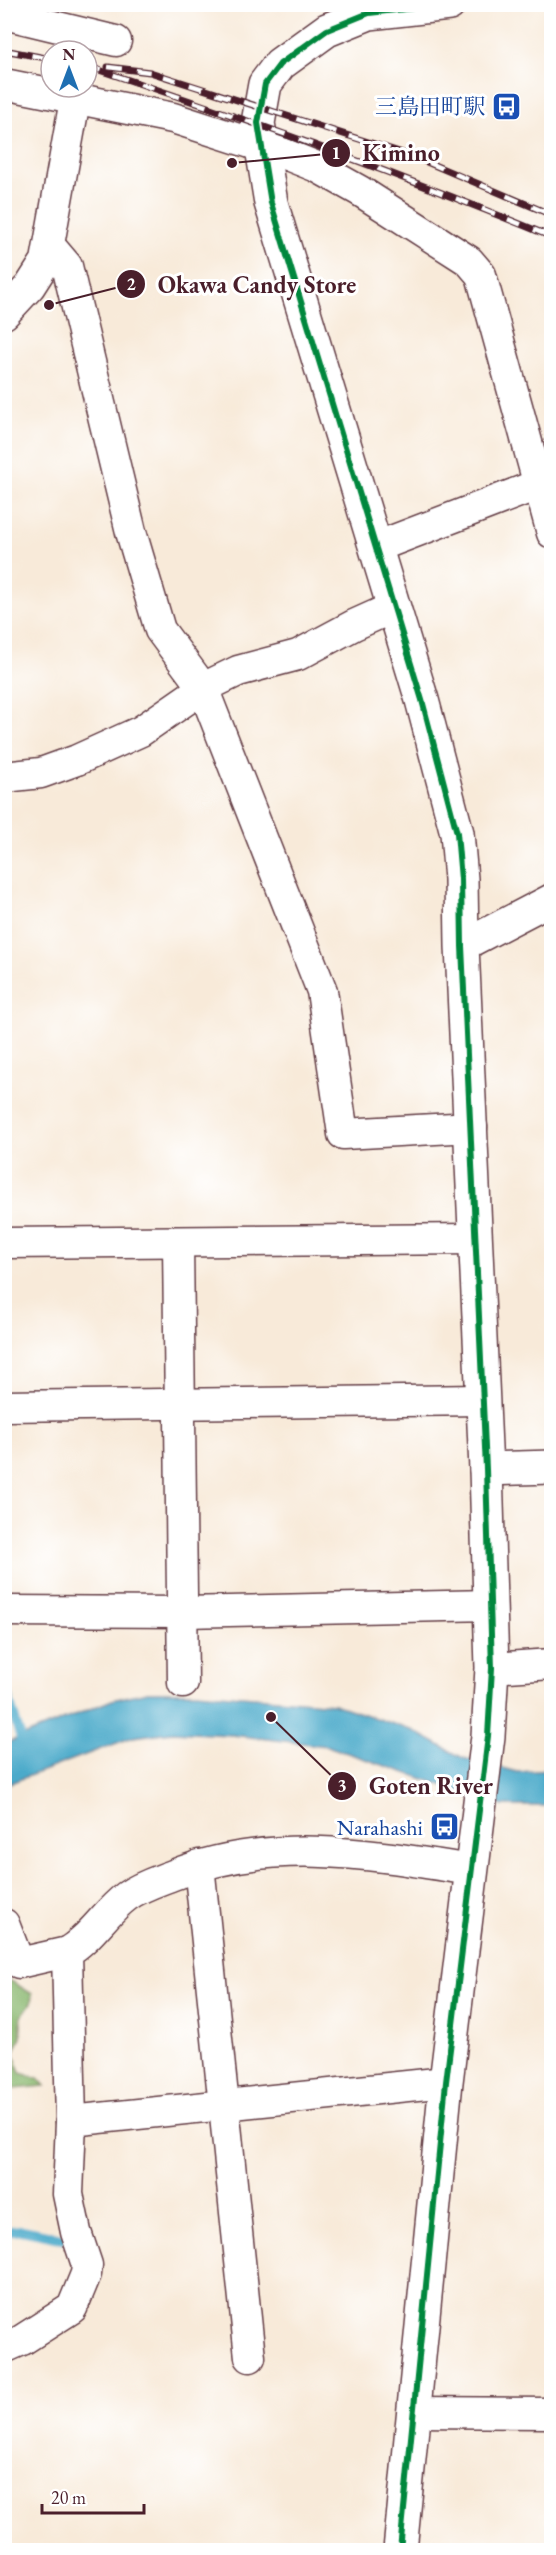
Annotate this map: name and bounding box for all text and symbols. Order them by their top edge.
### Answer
north arrow [39,39,99,99]
text: N [63,44,76,65]
bus stop icon: 三島田町駅 [490,90,522,122]
place label: 三島田町駅 [375,92,485,121]
callout: Kimino [321,132,452,174]
text: Kimino [362,137,440,168]
text: 1 [331,141,341,164]
callout: Okawa Candy Store [116,263,368,305]
text: Okawa Candy Store [158,269,356,301]
text: 2 [126,272,136,295]
callout: Goten River [327,1765,505,1807]
text: Goten River [369,1770,493,1801]
text: 3 [337,1774,347,1797]
bus stop icon: Narahashi [428,1811,460,1843]
place label: Narahashi [337,1813,423,1842]
scale bar [42,2477,144,2515]
text: 20 m [51,2486,86,2509]

